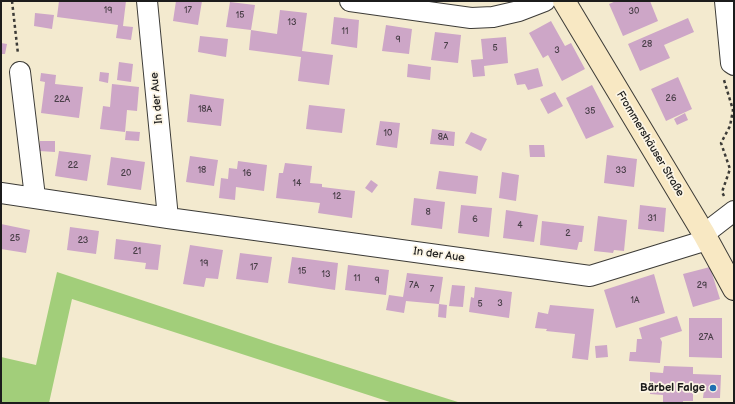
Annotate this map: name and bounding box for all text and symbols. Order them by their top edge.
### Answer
house number: 19 [104,6,112,16]
house number: 17 [184,6,192,16]
house number: 30 [629,7,639,17]
house number: 15 [236,11,244,21]
house number: 13 [287,18,297,28]
house number: 11 [342,27,348,37]
house number: 9 [395,35,401,45]
house number: 28 [642,40,652,50]
house number: 7 [444,42,448,52]
house number: 5 [492,44,498,54]
house number: 3 [554,46,560,56]
street label: In der Aue [148,72,166,124]
street label: Frommershäuser Straße [613,89,687,199]
house number: 26 [666,94,676,104]
house number: 22A [54,95,70,105]
house number: 18A [198,105,212,115]
house number: 35 [585,107,595,117]
house number: 10 [384,129,392,139]
house number: 8A [438,133,448,143]
house number: 22 [68,161,78,171]
house number: 18 [198,166,206,176]
house number: 33 [615,166,627,176]
house number: 20 [121,169,131,179]
house number: 16 [243,169,251,179]
house number: 14 [293,179,301,189]
house number: 12 [333,192,341,202]
house number: 8 [425,208,431,218]
house number: 31 [647,214,657,224]
house number: 6 [472,215,478,225]
house number: 4 [517,221,523,231]
house number: 2 [565,229,571,239]
house number: 25 [10,234,20,244]
house number: 23 [78,236,88,246]
street label: In der Aue [413,245,465,265]
house number: 21 [133,247,141,257]
house number: 19 [200,259,208,269]
house number: 17 [250,263,258,273]
house number: 15 [298,267,306,277]
house number: 13 [321,270,331,280]
house number: 11 [354,274,360,284]
house number: 9 [374,276,380,286]
house number: 7A [409,281,419,291]
house number: 29 [697,281,707,291]
house number: 7 [430,285,434,295]
house number: 1A [631,296,639,306]
house number: 3 [497,299,503,309]
house number: 5 [477,300,483,310]
house number: 27A [698,333,714,343]
place label: Bärbel Falge [640,381,705,395]
marker: Bärbel Falge [708,383,718,393]

